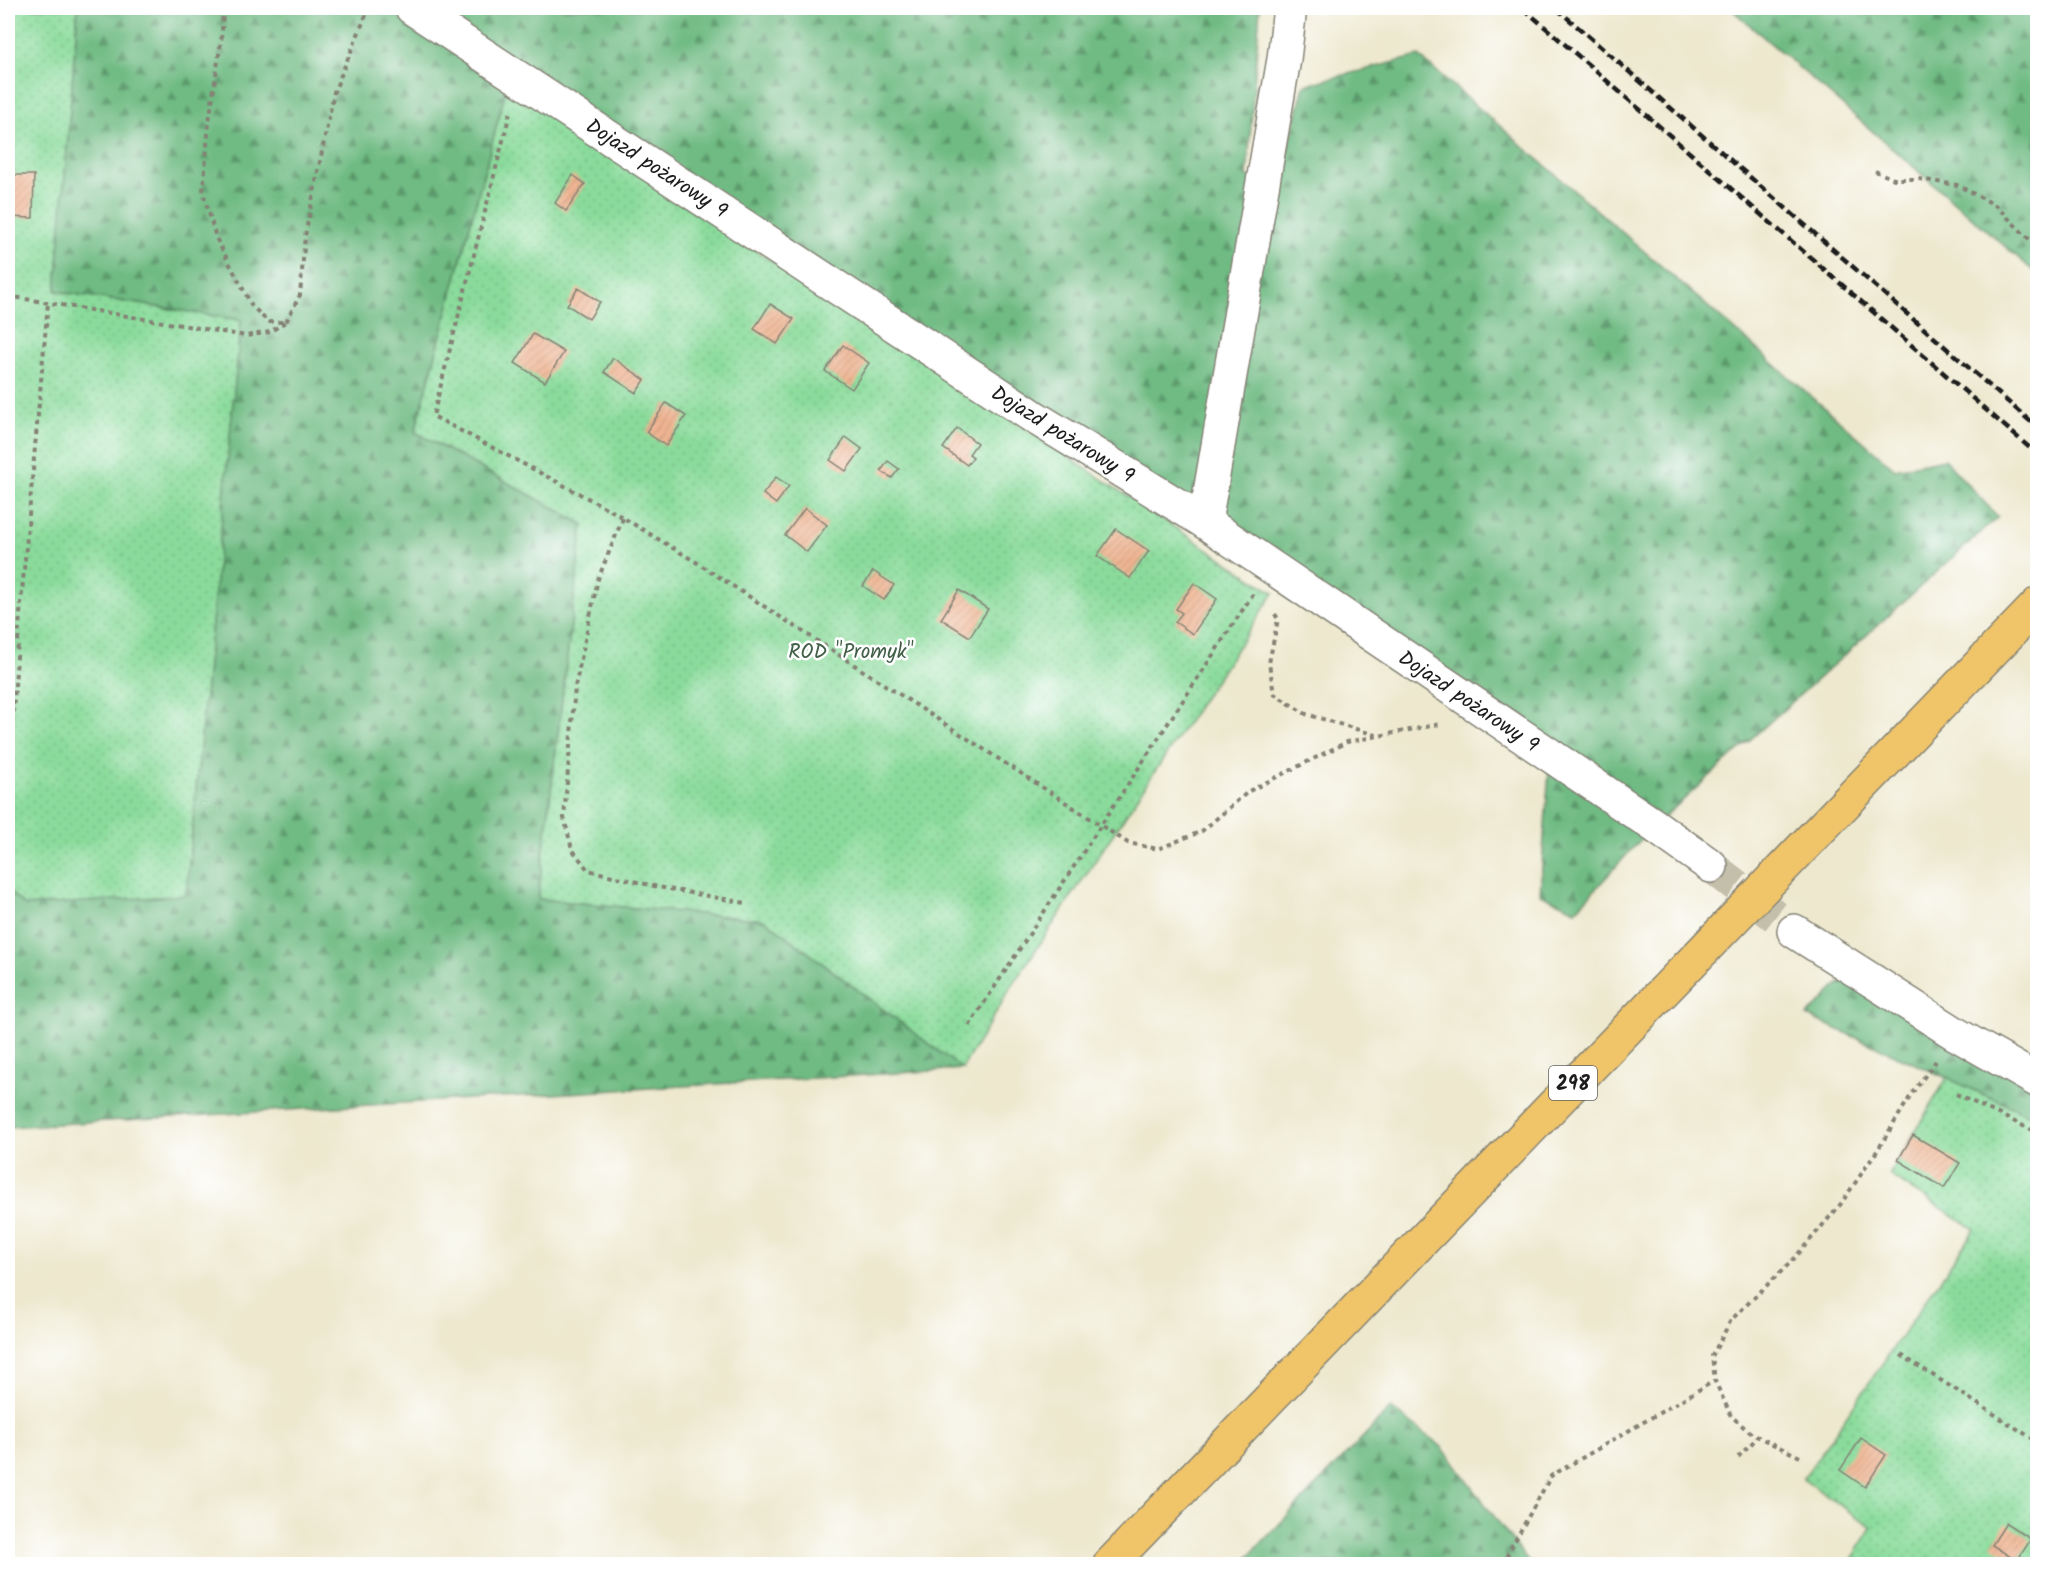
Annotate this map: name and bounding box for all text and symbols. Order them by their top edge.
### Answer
street label: Dojazd pożarowy 9 [578,111,734,228]
street label: Dojazd pożarowy 9 [984,378,1140,493]
park label: ROD "Promyk" [788,636,914,669]
street label: Dojazd pożarowy 9 [1391,643,1545,762]
road number: 298 [1549,1066,1597,1100]

